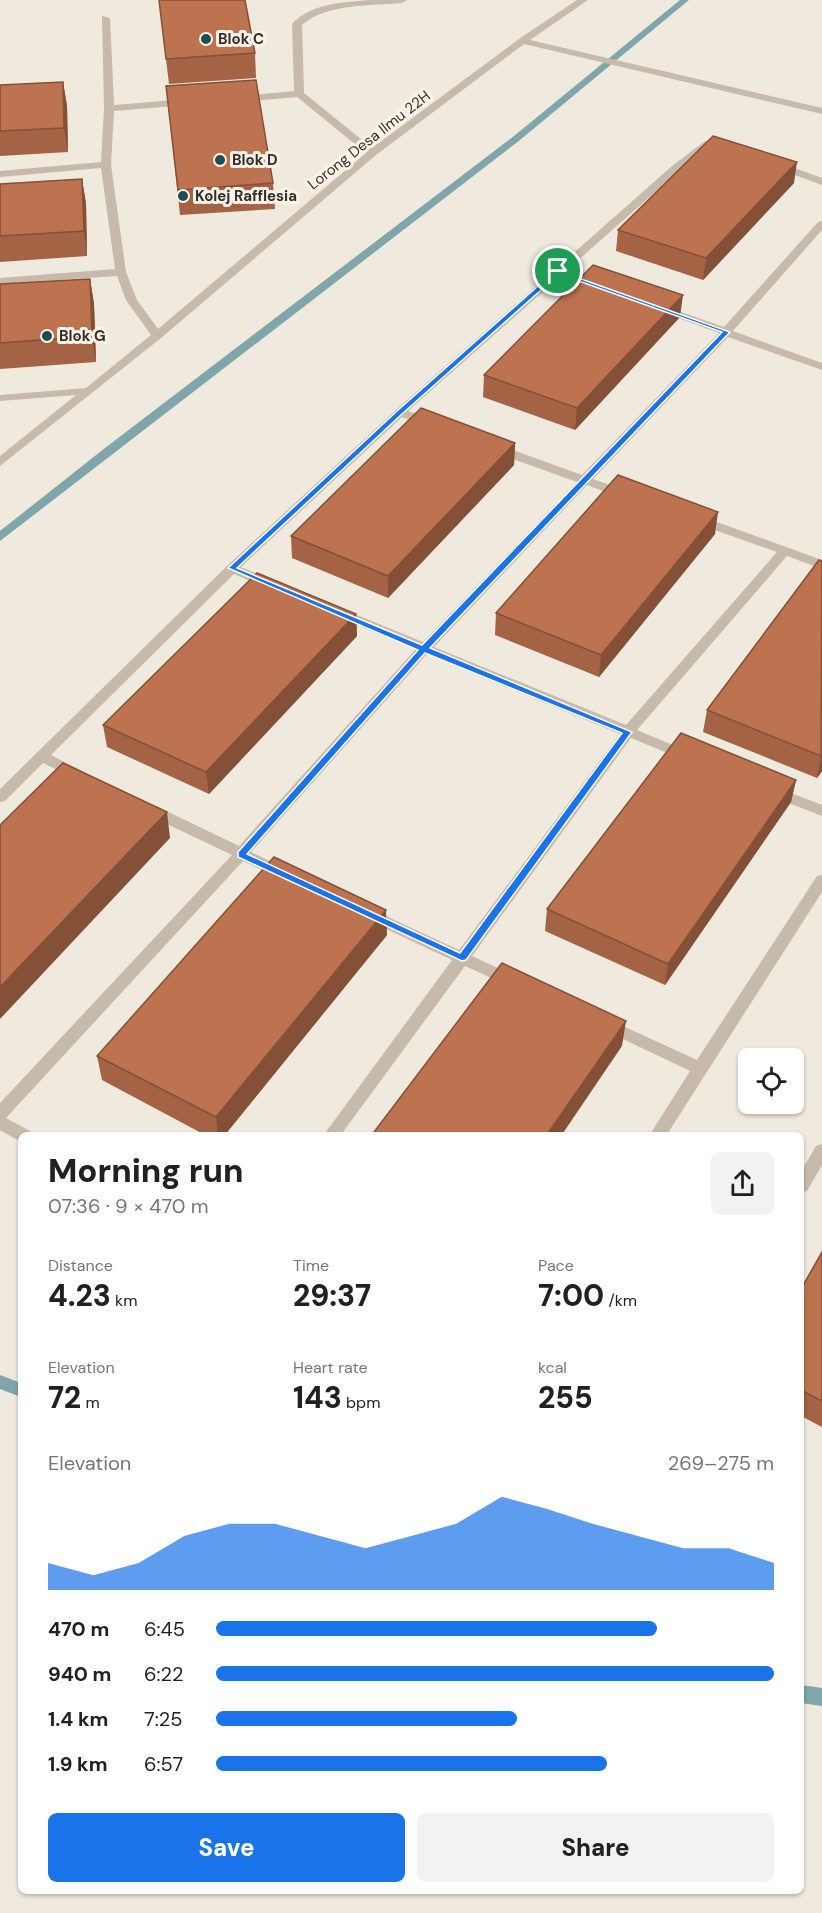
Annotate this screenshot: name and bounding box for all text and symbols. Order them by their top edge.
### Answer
place label: Blok C [218,29,264,49]
marker: Blok C [199,32,213,46]
street label: Lorong Desa Ilmu 22H [304,86,434,194]
place label: Blok D [232,150,278,170]
marker: Blok D [213,153,227,167]
place label: Kolej Rafflesia [195,186,297,206]
marker: Kolej Rafflesia [176,189,190,203]
pin [532,245,583,296]
icon: arrive [541,254,574,287]
place label: Blok G [59,326,106,346]
marker: Blok G [40,329,54,343]
map controls [738,1048,804,1114]
button: locate [738,1048,804,1114]
text: Morning run [48,1149,243,1192]
button: share [711,1152,774,1215]
text: 07:36 · 9 × 470 m [48,1193,209,1219]
text: Distance [48,1255,113,1276]
text: Time [293,1255,329,1276]
text: Pace [538,1255,574,1276]
text: 4.23 [48,1276,111,1315]
text: 29:37 [293,1276,371,1315]
text: 7:00 [538,1276,604,1315]
text: km [111,1290,137,1311]
text: /km [604,1290,637,1311]
text: Elevation [48,1357,115,1378]
text: Heart rate [293,1357,368,1378]
text: kcal [538,1357,567,1378]
text: 72 [48,1378,81,1417]
text: 143 [293,1378,342,1417]
text: 255 [538,1378,593,1417]
text: m [81,1392,100,1413]
text: bpm [342,1392,380,1413]
text: Elevation [48,1450,131,1476]
text: 269–275 m [668,1450,774,1476]
text: 470 m [48,1616,109,1642]
text: 6:45 [144,1616,185,1642]
text: 940 m [48,1661,111,1687]
text: 6:22 [144,1661,184,1687]
text: 1.4 km [48,1706,108,1732]
text: 7:25 [144,1706,182,1732]
text: 1.9 km [48,1751,108,1777]
text: 6:57 [144,1751,183,1777]
button: Save [48,1813,405,1882]
button: Share [417,1813,774,1882]

